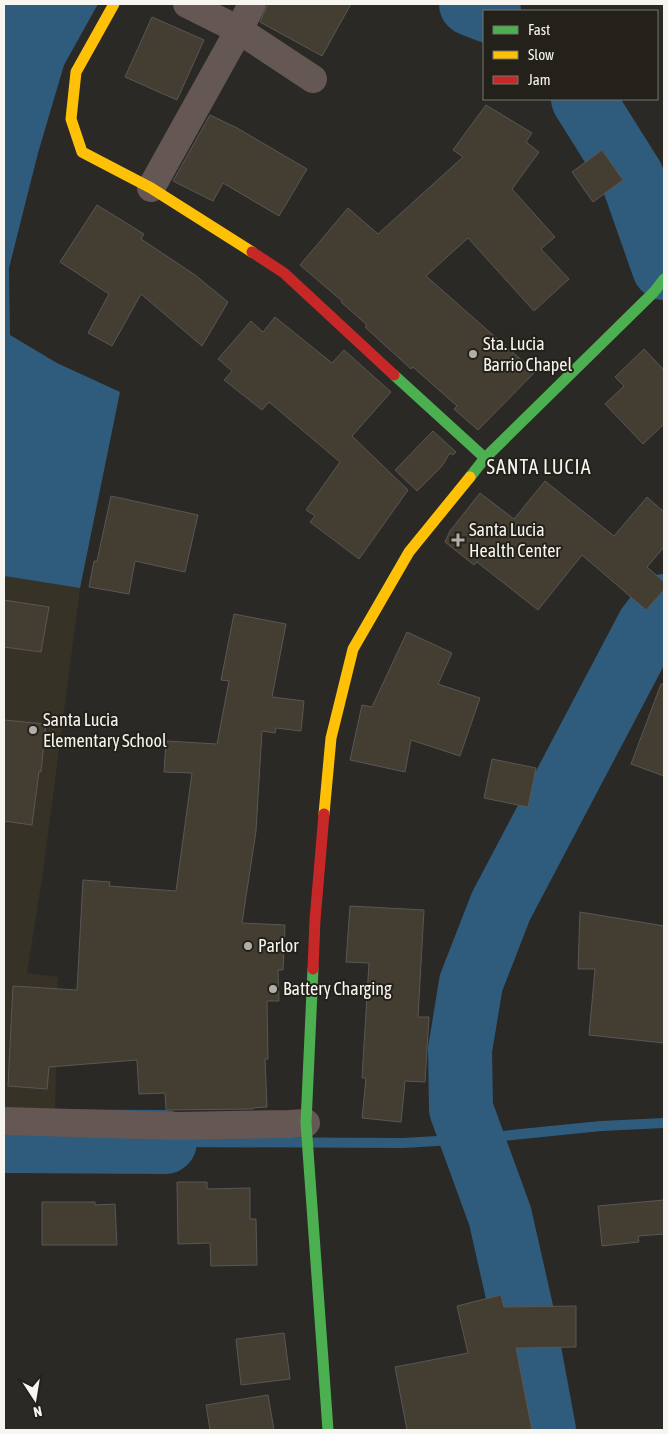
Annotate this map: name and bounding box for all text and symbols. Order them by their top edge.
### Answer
legend [483,10,658,100]
text: Fast [528,21,550,38]
text: Slow [528,46,554,63]
text: Jam [528,71,551,88]
place label: Sta. Lucia Barrio Chapel [483,333,572,375]
marker: Sta. Lucia Barrio Chapel [467,348,479,360]
district label: SANTA LUCIA [487,455,591,478]
place label: Santa Lucia Health Center [469,519,561,561]
marker: Santa Lucia Health Center [451,533,465,547]
place label: Santa Lucia Elementary School [43,709,167,751]
marker: Santa Lucia Elementary School [27,724,39,736]
place label: Parlor [258,935,299,956]
marker: Parlor [242,940,254,952]
place label: Battery Charging [283,978,392,999]
marker: Battery Charging [267,983,279,995]
north arrow [10,1374,60,1424]
text: N [32,1403,43,1420]

